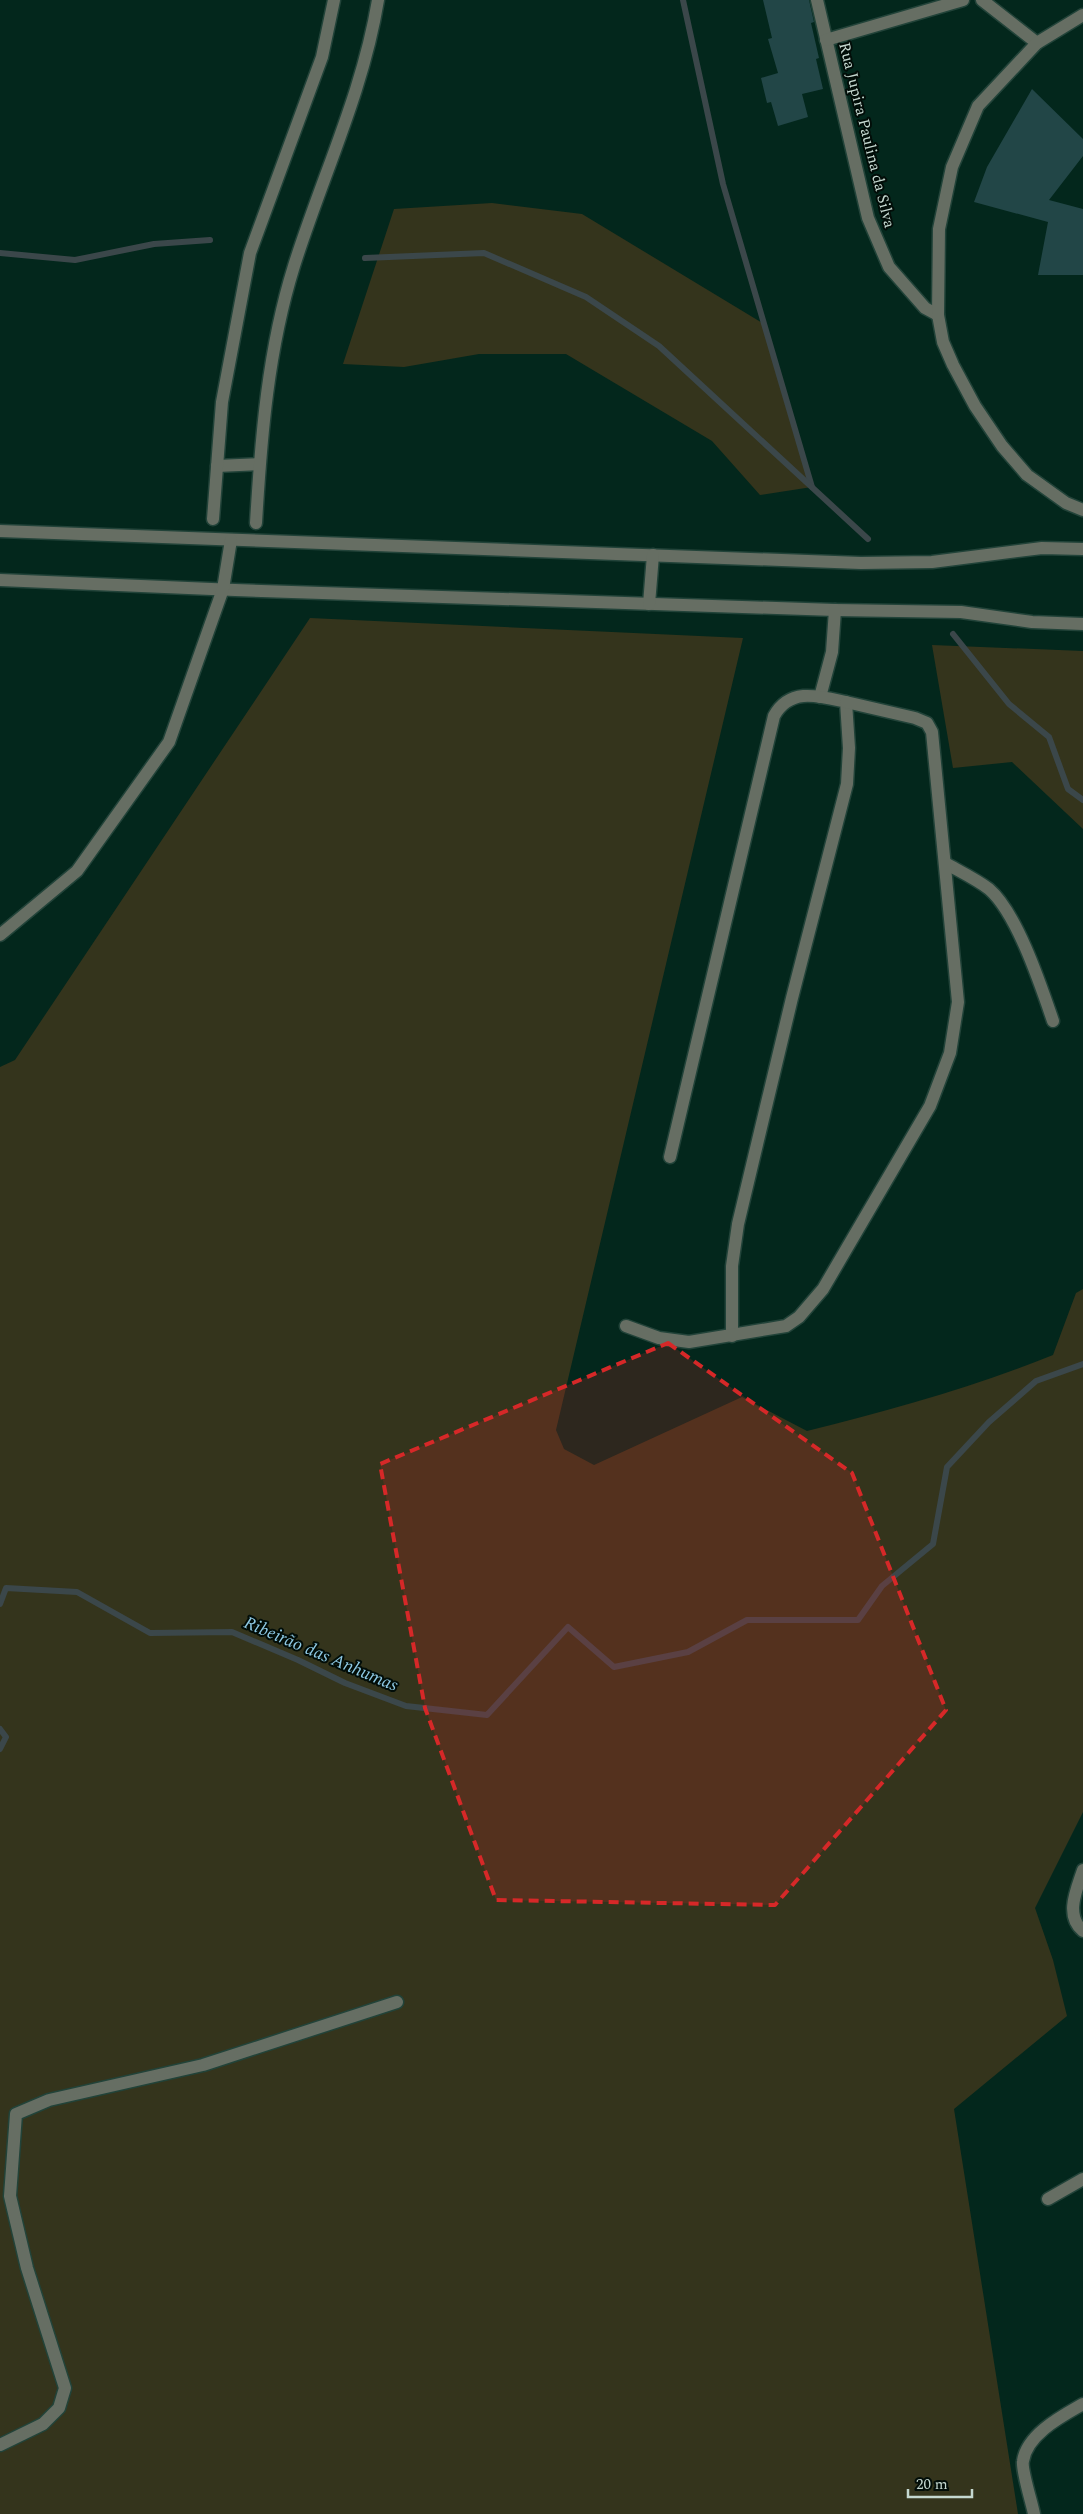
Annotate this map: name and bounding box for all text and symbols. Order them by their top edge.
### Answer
street label: Rua Jupira Paulina da Silva [832,40,902,231]
water label: Ribeirão das Anhumas [240,1609,403,1699]
scale bar [908,2466,972,2498]
text: 20 m [916,2473,948,2496]

